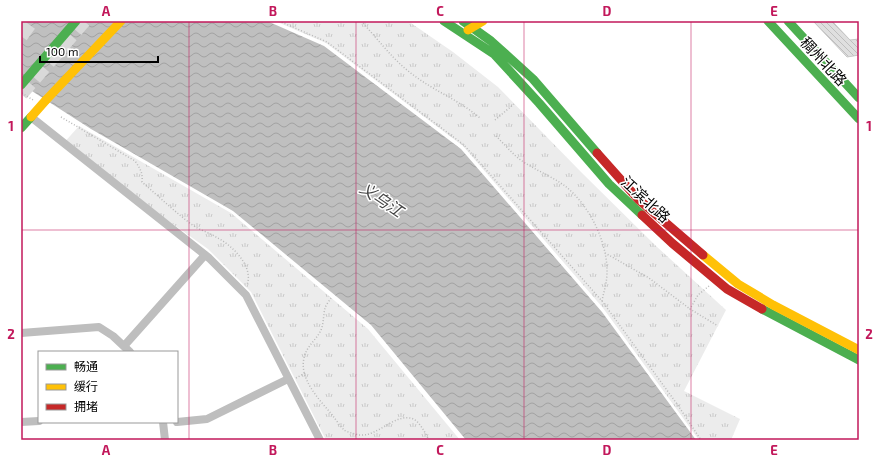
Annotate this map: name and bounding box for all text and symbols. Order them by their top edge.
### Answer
text: A [102,3,111,19]
text: B [269,3,277,19]
text: C [436,3,444,19]
text: D [603,3,612,19]
text: E [770,3,778,19]
street label: 稠州北路 [797,33,851,89]
scale bar [40,38,158,64]
text: 100 m [46,44,78,58]
text: 1 [8,118,14,134]
text: 1 [866,118,872,134]
street label: 江滨北路 [618,172,674,226]
water label: 义乌江 [357,178,409,221]
text: 2 [7,326,15,342]
text: 2 [865,326,873,342]
legend [38,351,178,423]
text: 畅通 [74,359,98,373]
text: 缓行 [74,379,98,393]
text: 拥堵 [74,399,98,413]
text: A [102,442,111,458]
text: B [269,442,277,458]
text: C [436,442,444,458]
text: D [603,442,612,458]
text: E [770,442,778,458]

